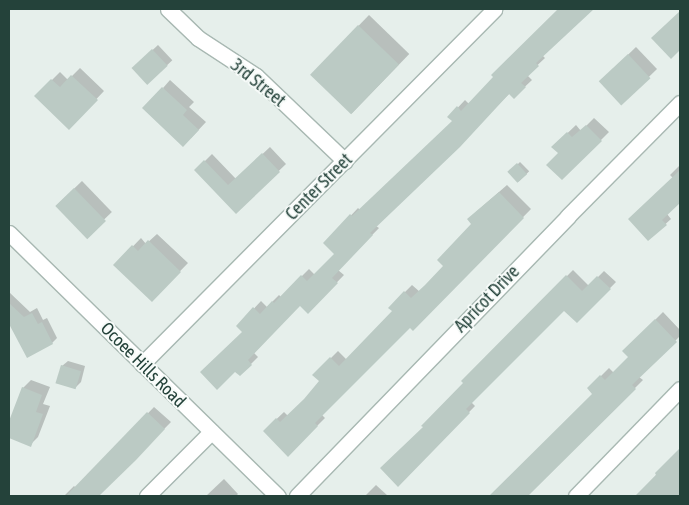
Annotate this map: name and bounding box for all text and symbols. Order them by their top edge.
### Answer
street label: 3rd Street [226,54,290,112]
street label: Center Street [281,149,357,225]
street label: Apricot Drive [450,261,524,337]
street label: Ocoee Hills Road [96,318,190,412]

